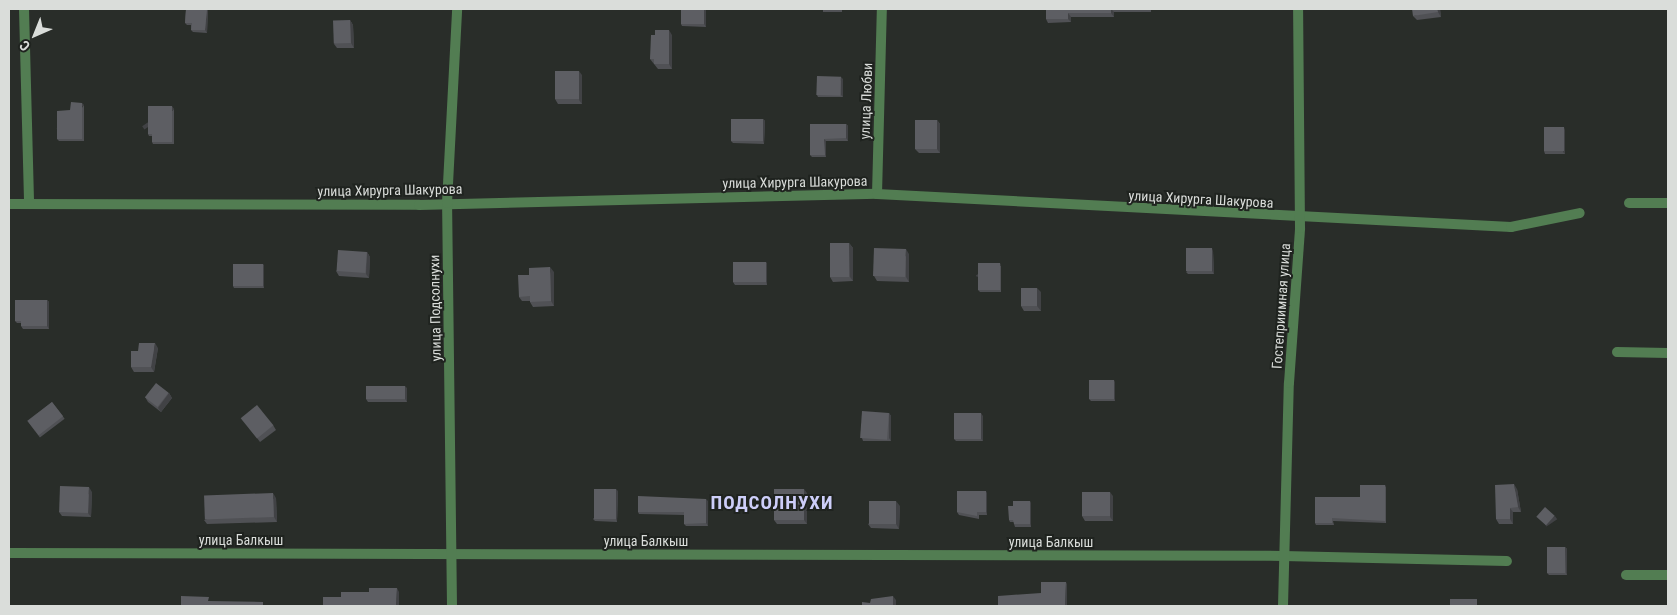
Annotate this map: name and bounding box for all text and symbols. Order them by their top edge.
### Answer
north arrow [10,10,60,60]
text: С [16,37,33,54]
street label: улица Любви [856,62,876,140]
street label: улица Хирурга Шакурова [722,172,868,192]
street label: улица Хирурга Шакурова [317,180,463,200]
street label: улица Хирурга Шакурова [1128,187,1274,211]
street label: Гостеприимная улица [1268,243,1294,369]
street label: улица Подсолнухи [426,255,444,361]
district label: ПОДСОЛНУХИ [709,492,835,514]
street label: улица Балкыш [199,532,283,548]
street label: улица Балкыш [604,533,688,549]
street label: улица Балкыш [1009,534,1093,550]

